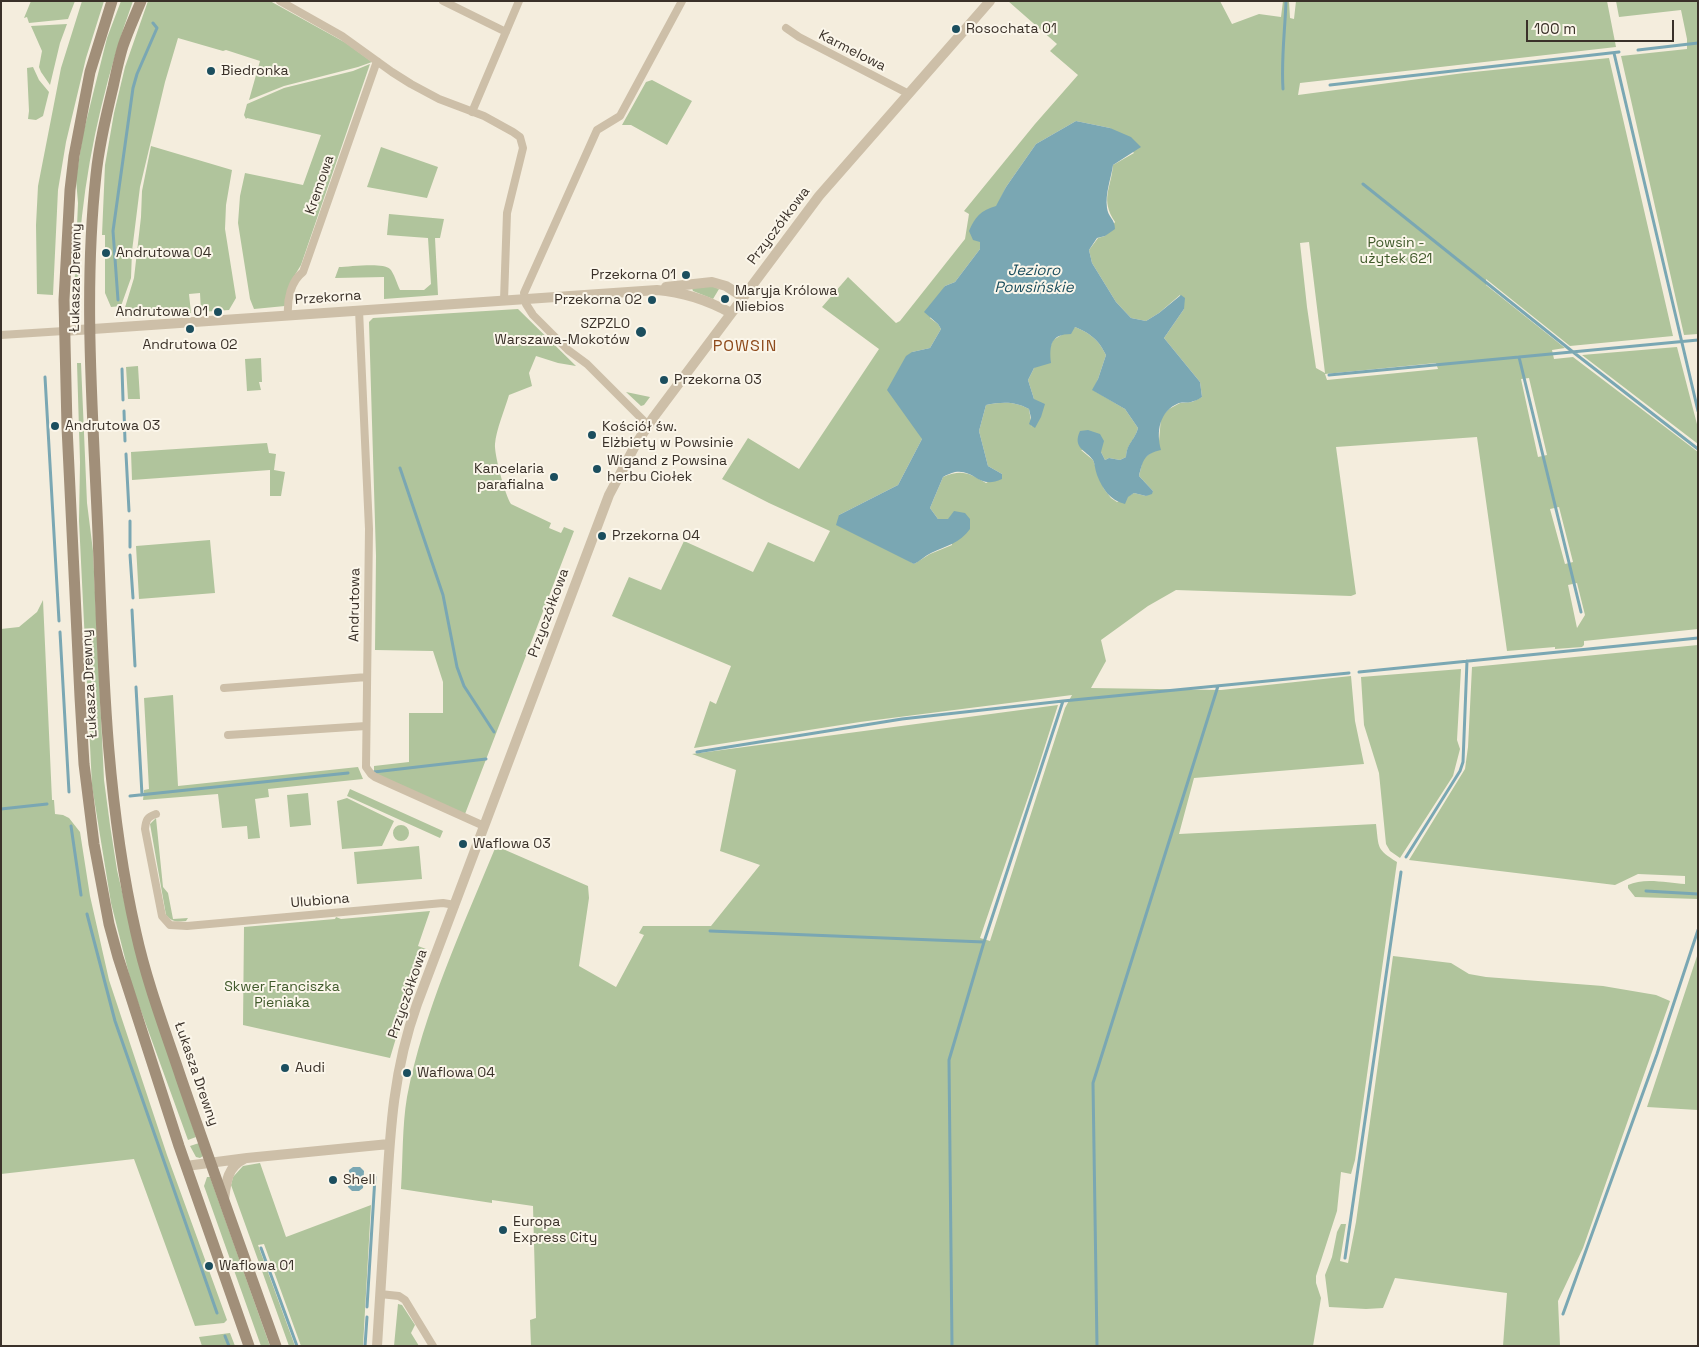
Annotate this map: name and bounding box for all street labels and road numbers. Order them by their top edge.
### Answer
street label: Karmelowa [816,27,888,75]
street label: Kremowa [302,153,338,217]
street label: Przyczółkowa [744,184,814,268]
street label: Łukasza Drewny [67,223,85,333]
street label: Przekorna [294,287,362,309]
street label: Przyczółkowa [525,566,573,660]
street label: Andrutowa [346,568,364,642]
street label: Łukasza Drewny [79,629,101,739]
street label: Ulubiona [290,890,350,912]
street label: Przyczółkowa [385,947,431,1041]
street label: Łukasza Drewny [170,1020,222,1128]

